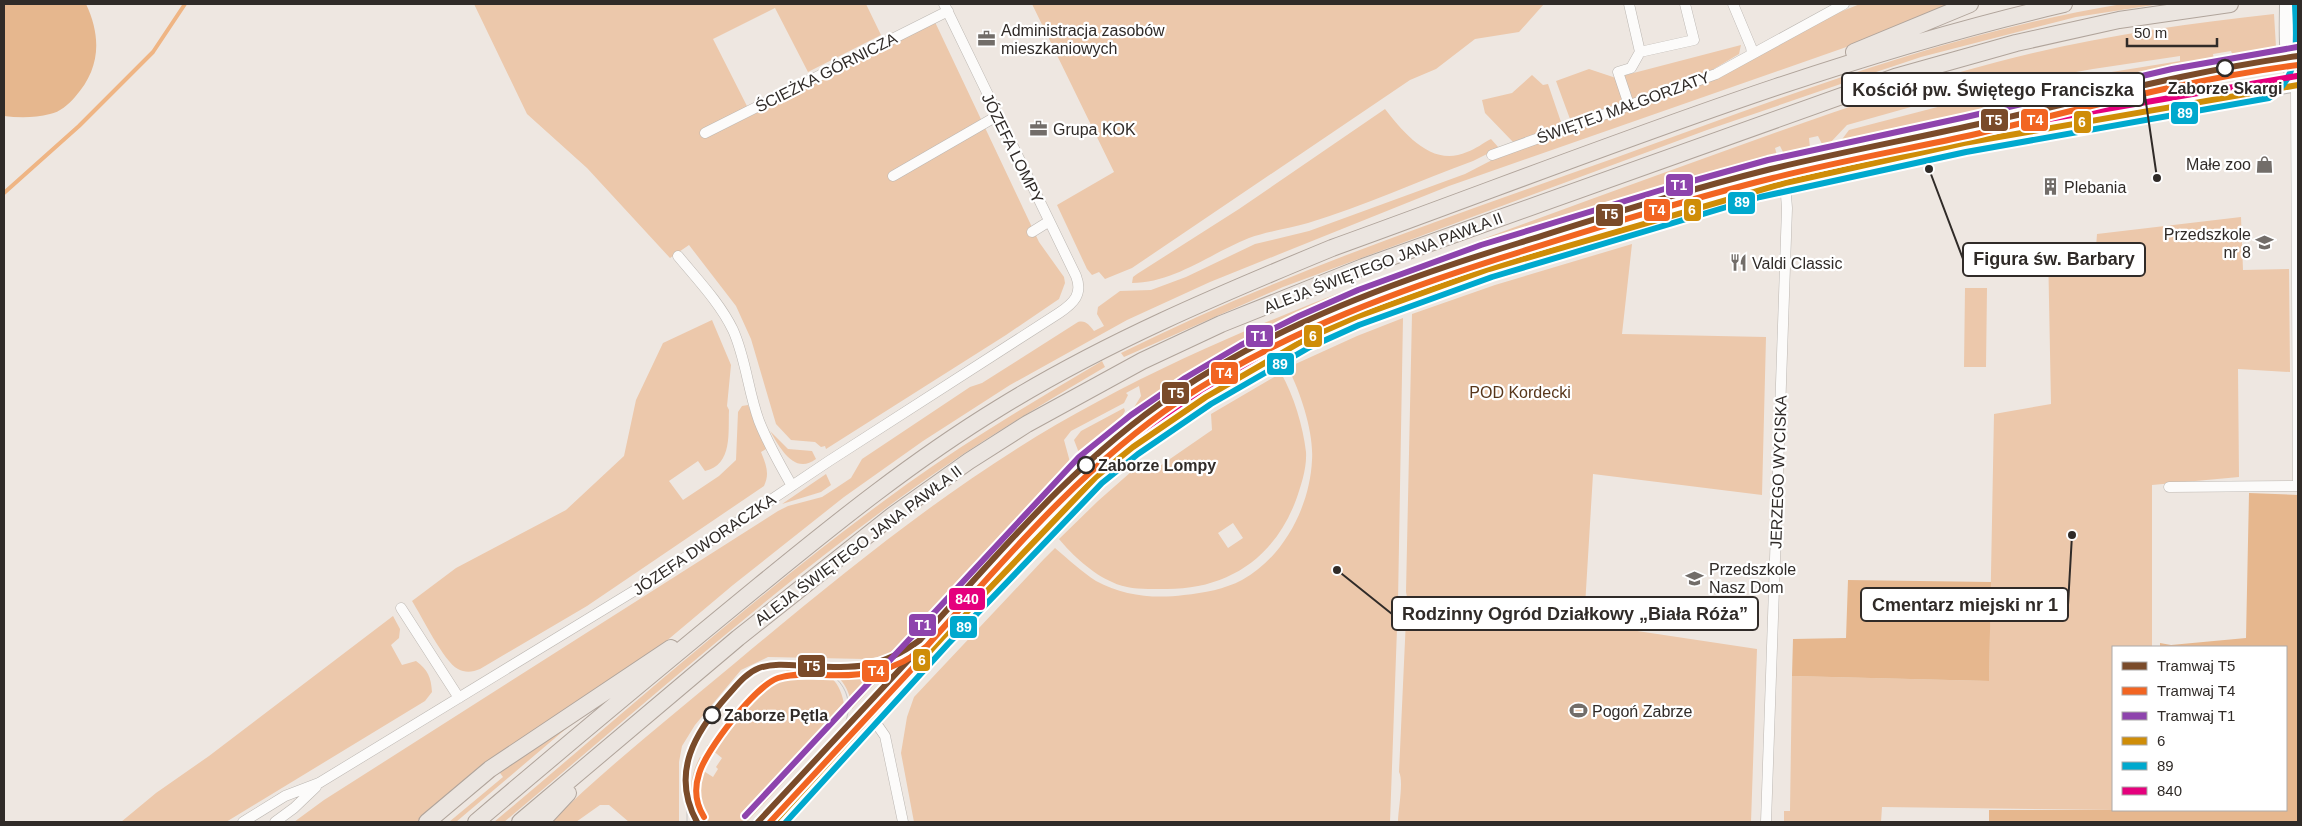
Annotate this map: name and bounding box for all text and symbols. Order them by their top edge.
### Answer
scale bar [2127,15,2217,47]
place label: Administracja zasobów mieszkaniowych [1001,22,1165,57]
text: 50 m [2134,24,2167,41]
street label: ŚCIEŻKA GÓRNICZA [752,28,900,116]
office icon: Administracja zasobów mieszkaniowych [977,29,997,49]
marker: Zaborze Skargi [2216,59,2234,77]
street label: ŚWIĘTEJ MAŁGORZATY [1534,67,1712,147]
callout: Kościół pw. Świętego Franciszka [1842,73,2144,106]
text: Kościół pw. Świętego Franciszka [1852,79,2135,100]
place label: Zaborze Skargi [2168,80,2282,97]
street label: JÓZEFA LOMPY [979,90,1048,206]
line badge: 89 [2170,101,2199,125]
text: 89 [2177,105,2193,121]
line badge: T5 [1980,108,2009,132]
line badge: T4 [2020,108,2049,132]
line badge: 6 [2073,110,2092,134]
text: T5 [1986,112,2002,128]
text: T4 [2027,112,2043,128]
text: 6 [2078,114,2086,130]
office icon: Grupa KOK [1029,119,1049,139]
place label: Grupa KOK [1053,121,1136,138]
shop icon: Małe zoo [2255,154,2275,174]
place label: Małe zoo [2186,156,2251,173]
line badge: T1 [1665,173,1694,197]
text: T1 [1671,177,1687,193]
building icon: Plebania [2040,177,2060,197]
place label: Plebania [2064,179,2126,196]
line badge: 89 [1727,191,1756,215]
text: 89 [1734,194,1750,210]
line badge: T4 [1643,198,1671,222]
line badge: 6 [1683,198,1702,222]
text: T4 [1649,202,1665,218]
text: 6 [1688,202,1696,218]
line badge: T5 [1595,203,1624,227]
text: T5 [1602,206,1618,222]
street label: ALEJA ŚWIĘTEGO JANA PAWŁA II [1261,208,1505,316]
place label: Przedszkole nr 8 [2164,226,2251,261]
school or university icon: Przedszkole nr 8 [2255,233,2275,253]
callout: Figura św. Barbary [1963,243,2145,276]
text: Figura św. Barbary [1973,249,2135,269]
restaurant icon: Valdi Classic [1728,253,1748,273]
place label: Valdi Classic [1752,255,1842,272]
line badge: T1 [1245,324,1274,348]
line badge: 6 [1303,324,1323,348]
text: T1 [1251,328,1267,344]
text: 6 [1309,328,1317,344]
line badge: 89 [1266,352,1295,376]
text: 89 [1272,356,1288,372]
line badge: T4 [1210,361,1239,385]
text: T4 [1216,365,1232,381]
line badge: T5 [1161,381,1190,405]
park label: POD Kordecki [1469,384,1571,401]
text: T5 [1168,385,1184,401]
street label: JERZEGO WYCISKA [1767,395,1790,549]
marker: Zaborze Lompy [1077,456,1095,474]
place label: Zaborze Lompy [1098,457,1216,474]
street label: ALEJA ŚWIĘTEGO JANA PAWŁA II [751,461,965,629]
street label: JÓZEFA DWORACZKA [629,489,779,598]
place label: Przedszkole Nasz Dom [1709,561,1796,596]
school or university icon: Przedszkole Nasz Dom [1685,568,1705,588]
line badge: 840 [948,587,986,611]
callout: Cmentarz miejski nr 1 [1861,588,2068,621]
text: 840 [955,591,979,607]
text: Cmentarz miejski nr 1 [1872,595,2058,615]
callout: Rodzinny Ogród Działkowy „Biała Róża” [1392,597,1758,630]
text: Rodzinny Ogród Działkowy „Biała Róża” [1402,604,1748,624]
line badge: T1 [908,613,937,637]
line badge: 89 [949,615,978,639]
text: T1 [915,617,931,633]
text: 89 [956,619,972,635]
legend [2112,646,2287,811]
line badge: 6 [912,648,931,672]
text: 6 [918,652,926,668]
line badge: T5 [797,654,826,678]
text: Tramwaj T5 [2157,657,2235,674]
text: T5 [804,658,820,674]
line badge: T4 [861,659,890,683]
text: T4 [868,663,884,679]
text: Tramwaj T4 [2157,682,2235,699]
sports icon: Pogoń Zabrze [1568,701,1588,721]
place label: Pogoń Zabrze [1592,703,1693,720]
marker: Zaborze Pętla [703,706,721,724]
place label: Zaborze Pętla [724,707,828,724]
text: Tramwaj T1 [2157,707,2235,724]
text: 6 [2157,732,2165,749]
text: 89 [2157,757,2174,774]
text: 840 [2157,782,2182,799]

